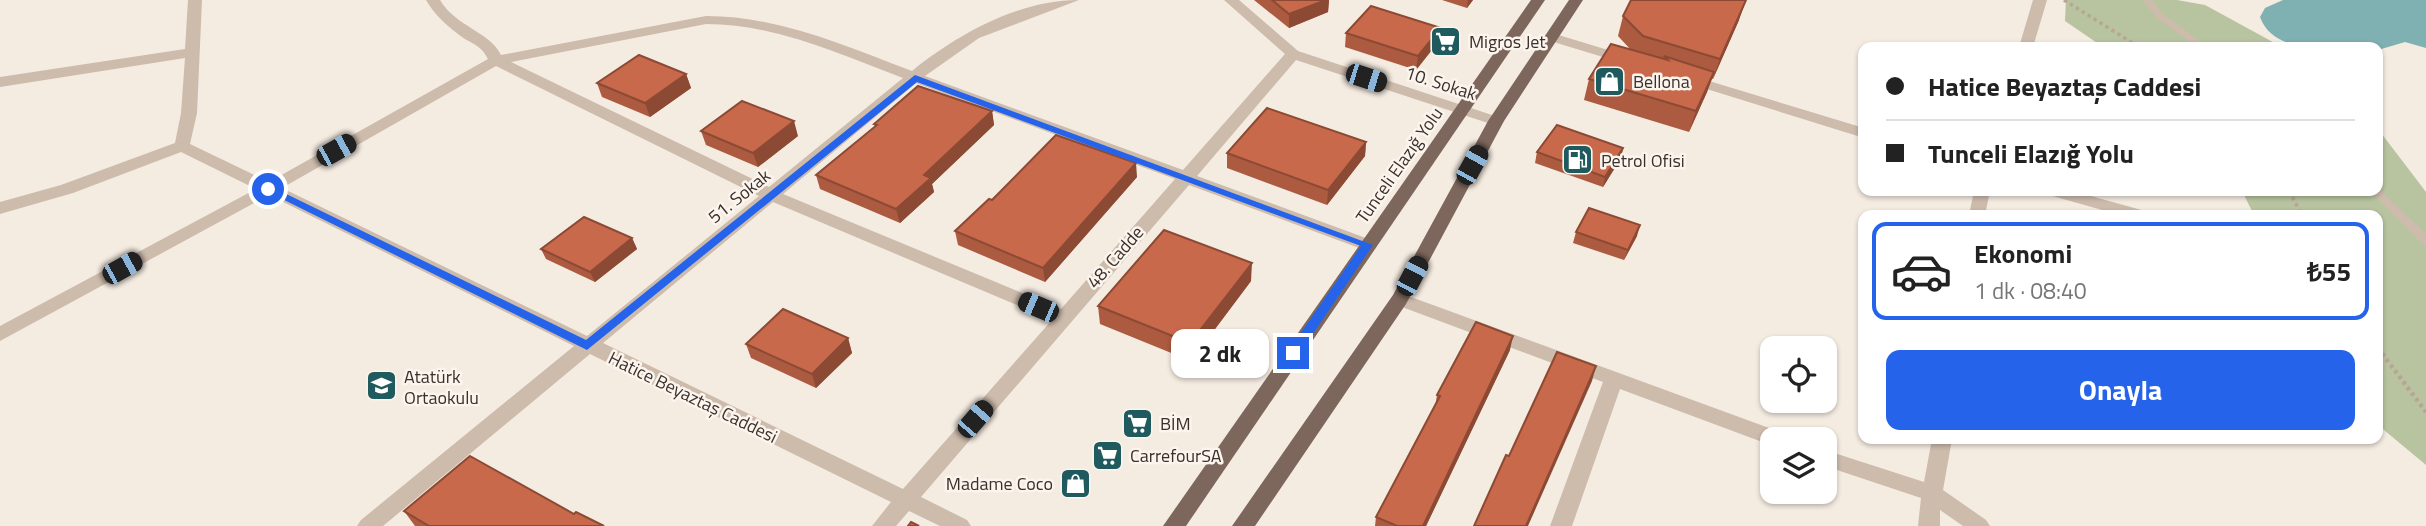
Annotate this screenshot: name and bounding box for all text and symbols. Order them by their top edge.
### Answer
supermarket icon: Migros Jet [1429,24,1463,58]
place label: Migros Jet [1469,28,1546,55]
street label: 10. Sokak [1402,59,1480,107]
car [1343,62,1390,94]
shop icon: Bellona [1593,64,1627,98]
text: Hatice Beyaztaş Caddesi [1928,67,2201,106]
place label: Bellona [1633,68,1690,95]
street label: Tunceli Elazığ Yolu [1349,101,1449,229]
car [313,131,360,169]
text: Tunceli Elazığ Yolu [1928,134,2134,173]
car [1453,142,1492,188]
fuel station icon: Petrol Ofisi [1561,143,1595,177]
place label: Petrol Ofisi [1601,147,1685,174]
street label: 51. Sokak [702,162,776,230]
route start [252,173,284,205]
street label: 48. Cadde [1080,220,1150,294]
text: Ekonomi [1974,234,2072,273]
icon: car [1890,240,1953,303]
car [99,249,146,287]
text: ₺55 [2307,252,2351,291]
car [1393,253,1432,299]
text: 1 dk · 08:40 [1974,273,2087,308]
car [1015,289,1062,325]
callout: 2 dk [1170,328,1268,378]
text: 2 dk [1199,336,1241,371]
map controls [1760,336,1837,504]
button: locate [1760,336,1837,413]
route end [1277,337,1309,369]
street label: Hatice Beyaztaş Caddesi [604,344,782,450]
button: Onayla [1886,350,2355,430]
place label: Atatürk Ortaokulu [404,363,479,411]
school or university icon: Atatürk Ortaokulu [364,369,398,403]
car [954,396,997,442]
supermarket icon: BİM [1120,406,1154,440]
place label: BİM [1160,410,1191,437]
button: layers [1760,427,1837,504]
supermarket icon: CarrefourSA [1090,438,1124,472]
place label: CarrefourSA [1130,442,1222,469]
shop icon: Madame Coco [1059,466,1093,500]
place label: Madame Coco [946,470,1053,497]

